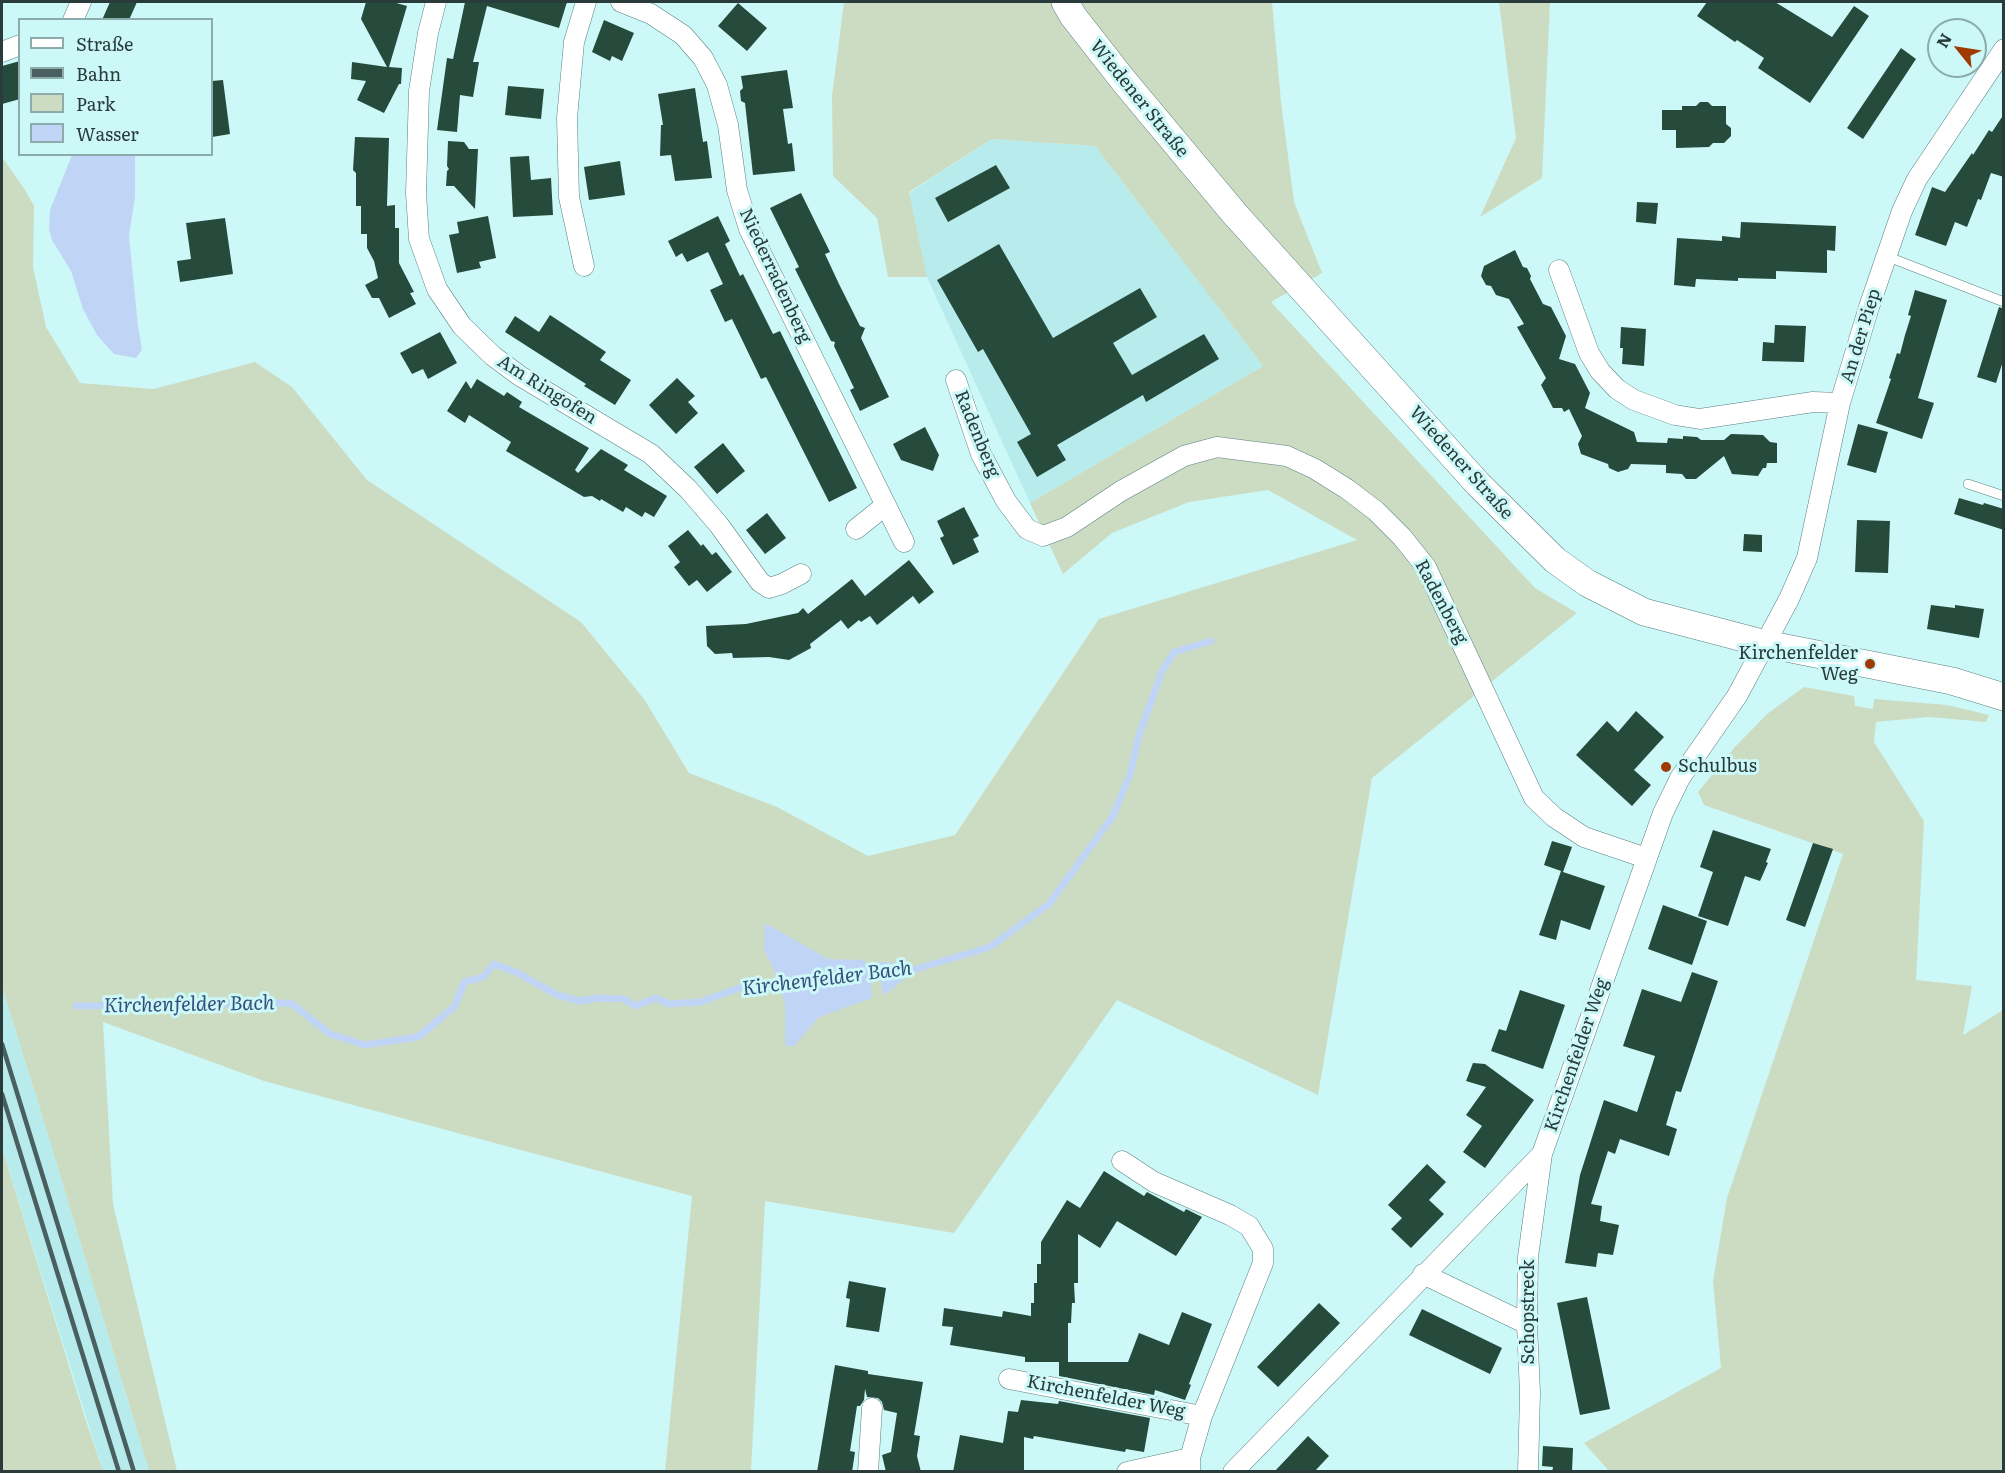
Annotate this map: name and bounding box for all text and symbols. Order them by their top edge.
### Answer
legend [18,18,213,156]
north arrow [1927,18,1987,78]
text: N [1929,28,1957,52]
text: Straße [76,30,133,57]
street label: Wiedener Straße [1085,36,1193,162]
text: Bahn [76,60,121,87]
text: Park [76,90,115,117]
text: Wasser [76,120,139,147]
street label: Niederradenberg [734,205,816,347]
street label: An der Piep [1836,286,1886,386]
street label: Am Ringofen [493,351,601,429]
street label: Radenberg [950,387,1004,481]
street label: Wiedener Straße [1404,402,1518,524]
street label: Radenberg [1410,556,1472,648]
place label: Kirchenfelder Weg [1738,643,1858,686]
marker: Kirchenfelder Weg [1863,657,1877,671]
place label: Schulbus [1678,756,1757,778]
marker: Schulbus [1659,760,1673,774]
water label: Kirchenfelder Bach [741,957,913,1001]
street label: Kirchenfelder Weg [1541,975,1613,1135]
water label: Kirchenfelder Bach [103,992,275,1018]
street label: Schopstreck [1518,1260,1540,1364]
street label: Kirchenfelder Weg [1025,1371,1187,1423]

